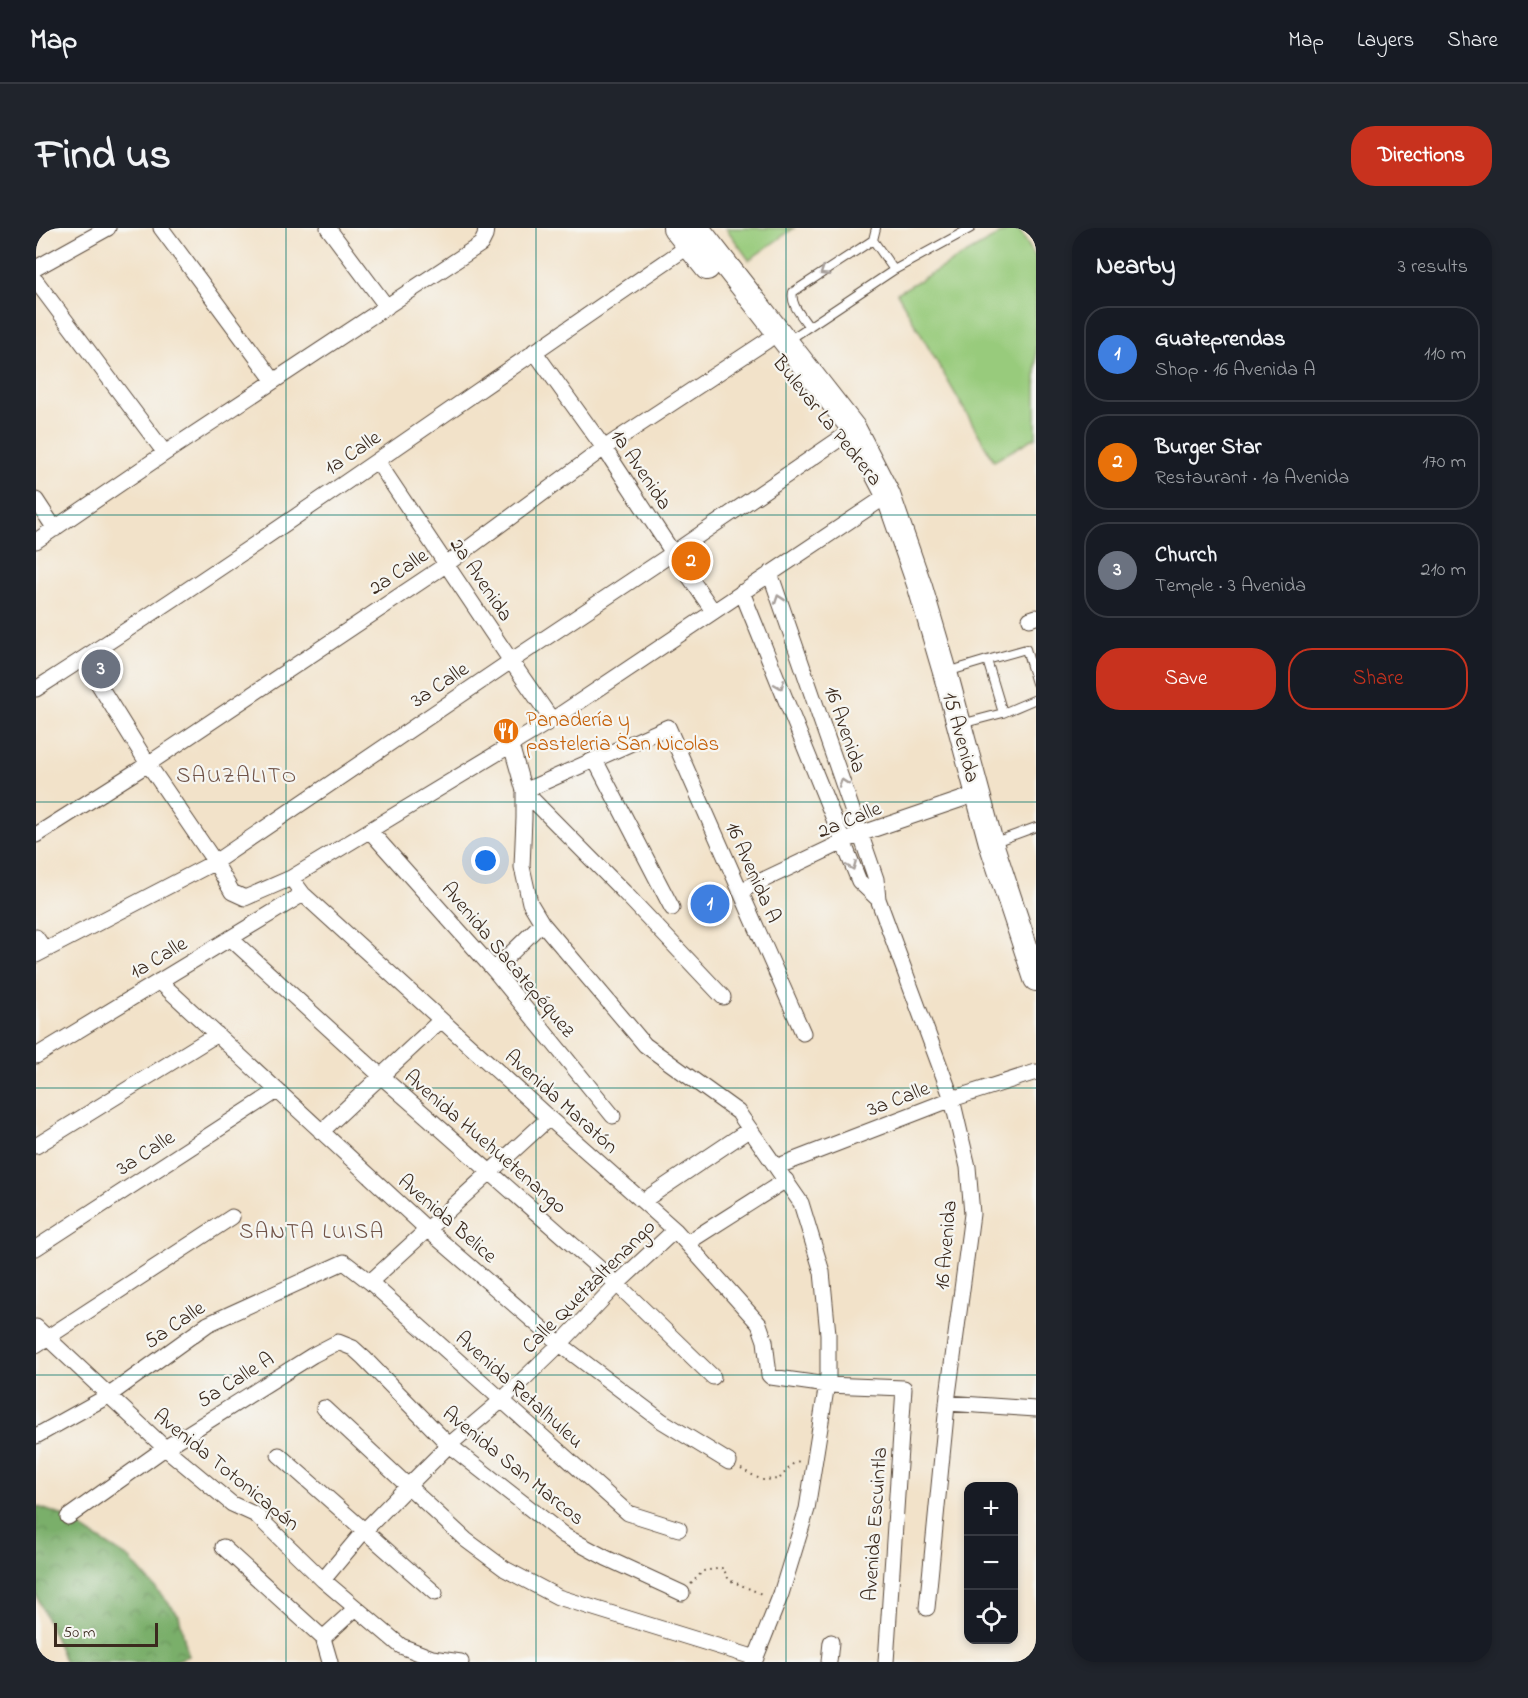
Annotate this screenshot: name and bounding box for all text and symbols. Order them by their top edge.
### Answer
text: Map [30,21,77,62]
text: Map [1288,26,1324,56]
text: Layers [1357,26,1414,56]
text: Share [1447,26,1498,56]
text: Find us [36,126,171,187]
button: Directions [1351,126,1492,186]
text: Nearby [1096,248,1175,286]
text: 3 results [1398,253,1468,282]
one-way arrow [819,264,830,275]
text: Guateprendas [1155,324,1285,356]
text: 1 [1114,340,1121,369]
text: 110 m [1424,340,1466,369]
street label: Bulevar La Pedrera [764,349,889,493]
text: Shop · 16 Avenida A [1155,356,1315,385]
street label: 1a Calle [319,423,388,484]
street label: 1a Avenida [602,424,678,516]
text: Burger Star [1155,432,1261,464]
text: 2 [1113,448,1122,477]
text: 170 m [1422,448,1466,477]
text: Restaurant · 1a Avenida [1155,464,1349,493]
street label: 2a Avenida [441,532,519,628]
pin: 2 [672,538,710,584]
text: Church [1155,540,1217,572]
street label: 2a Calle [363,541,435,604]
text: 3 [1113,556,1122,585]
text: 210 m [1421,556,1466,585]
text: Temple · 3 Avenida [1155,572,1306,601]
one-way arrow [773,594,786,605]
pin: 3 [82,646,120,692]
button: Save [1096,648,1276,710]
button: Share [1288,648,1468,710]
street label: 3a Calle [405,655,476,716]
one-way arrow [773,679,785,690]
street label: 16 Avenida [815,682,873,777]
street label: 15 Avenida [934,689,987,786]
place label: Panadería y pasteleria San Nicolas [526,706,719,760]
restaurant icon: Panadería y pasteleria San Nicolas [491,716,521,746]
district label: SAUZALITO [176,761,298,793]
one-way arrow [837,778,850,789]
street label: 2a Calle [813,794,887,847]
street label: 16 Avenida A [717,818,788,928]
your location [471,846,500,875]
one-way arrow [845,860,857,871]
street label: Avenida Sacatepéquez [433,876,582,1045]
pin: 1 [690,882,730,926]
street label: 1a Calle [124,929,194,988]
street label: Avenida Maratón [497,1043,624,1162]
street label: Avenida Huehuetenango [395,1063,573,1223]
street label: 3a Calle [863,1074,935,1125]
street label: 3a Calle [111,1123,182,1184]
street label: Avenida Belice [390,1168,503,1272]
street label: 16 Avenida [928,1199,966,1291]
street label: Calle Quetzaltenango [516,1213,665,1363]
district label: SANTA LUISA [239,1217,385,1249]
street label: 5a Calle [139,1294,212,1357]
street label: Avenida Retalhuleu [448,1325,589,1456]
street label: 5a Calle A [192,1345,281,1416]
street label: Avenida San Marcos [435,1400,590,1533]
street label: Avenida Totonicapán [146,1402,305,1539]
street label: Avenida Escuintla [856,1446,896,1602]
map controls [964,1482,1018,1644]
button: + [964,1482,1018,1536]
button: − [964,1536,1018,1590]
button: locate [964,1590,1018,1644]
scale bar [54,1620,158,1648]
text: 50 m [63,1621,95,1645]

